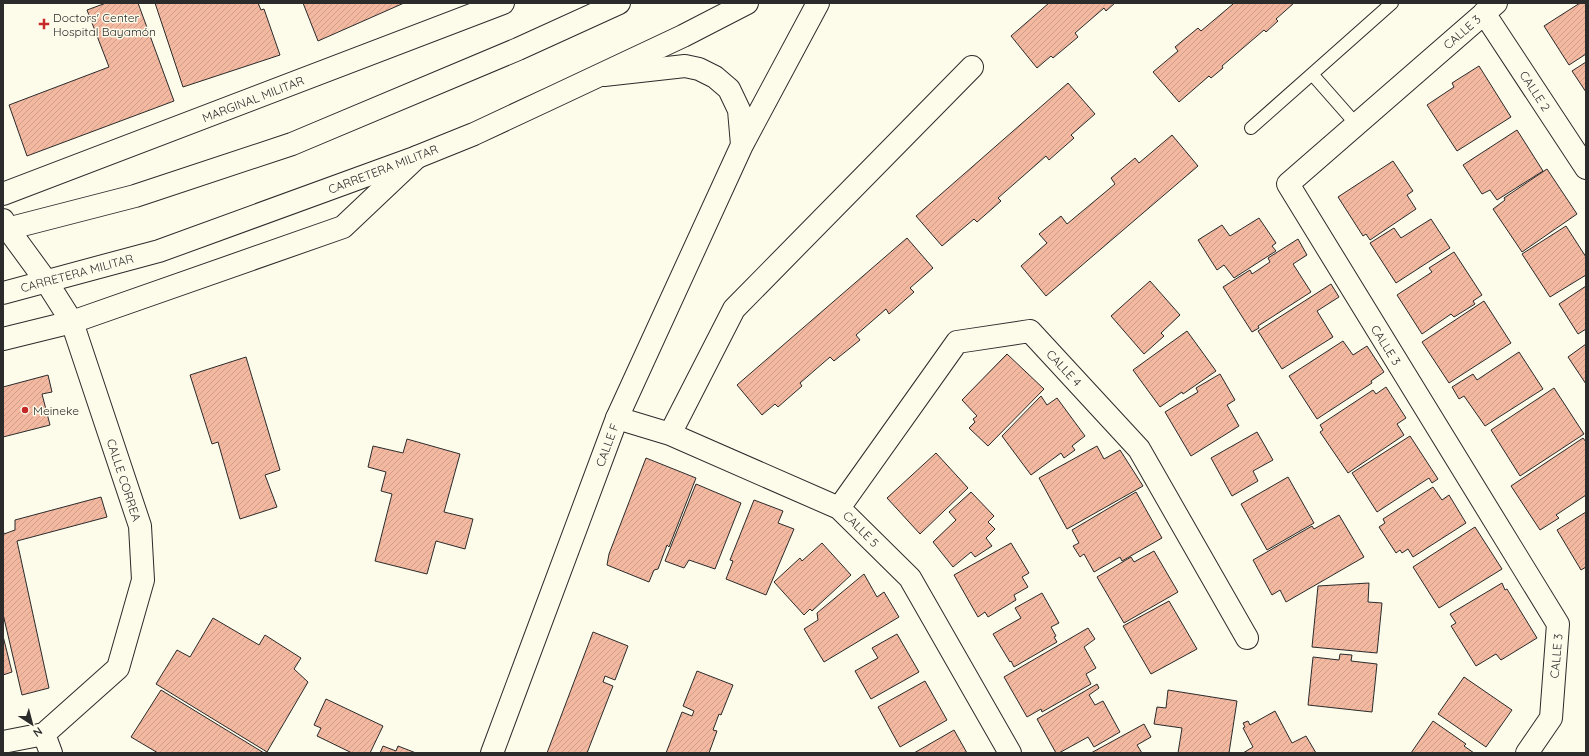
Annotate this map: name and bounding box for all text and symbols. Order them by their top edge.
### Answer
place label: Doctors' Center Hospital Bayamón [53,10,156,39]
street label: CALLE 3 [1440,12,1484,52]
marker: Doctors' Center Hospital Bayamón [38,18,50,30]
street label: CALLE 2 [1516,68,1554,114]
street label: MARGINAL MILITAR [200,73,306,125]
street label: CARRETERA MILITAR [326,141,440,197]
street label: CARRETERA MILITAR [19,251,135,295]
street label: CALLE 3 [1368,322,1404,368]
street label: CALLE 4 [1043,347,1085,389]
place label: Meineke [33,403,79,418]
marker: Meineke [20,405,30,415]
street label: CALLE F [592,421,622,469]
street label: CALLE CORREA [104,437,145,524]
street label: CALLE 5 [840,508,882,550]
street label: CALLE 3 [1547,633,1565,679]
north arrow [12,704,52,744]
text: N [30,724,45,740]

